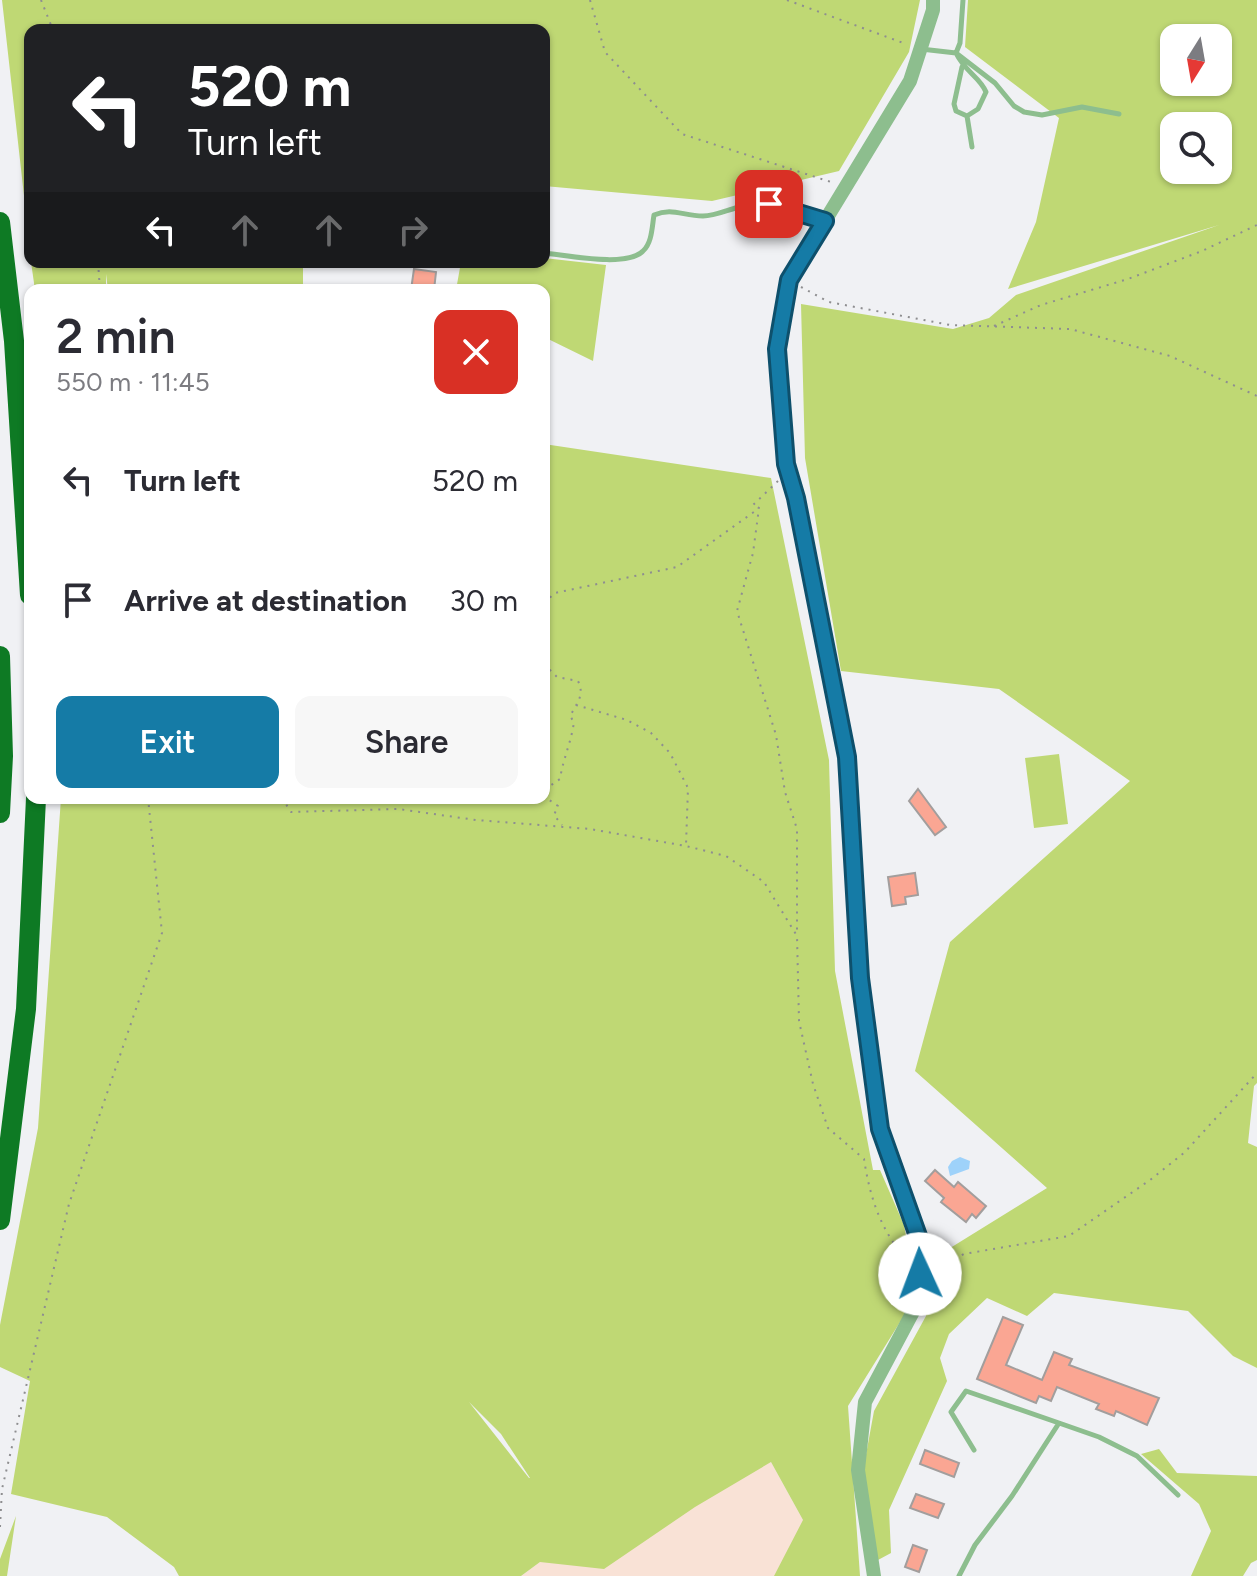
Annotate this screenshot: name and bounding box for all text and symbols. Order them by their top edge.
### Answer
north arrow [1160,24,1232,96]
map controls [1160,24,1232,184]
text: 520 m [188,53,351,120]
icon: left [56,56,160,160]
button: search [1160,112,1232,184]
text: Turn left [188,121,322,164]
pin [735,170,803,238]
icon: arrive [747,182,791,226]
icon: left [139,208,183,252]
icon: ahead [223,208,267,252]
icon: ahead [307,208,351,252]
icon: right [391,208,435,252]
text: 2 min [56,307,176,365]
button: close [434,310,518,394]
text: 550 m · 11:45 [56,366,210,398]
icon: left [56,458,100,502]
text: Turn left [124,462,241,499]
text: 520 m [432,462,518,499]
icon: arrive [56,578,100,622]
text: Arrive at destination [124,582,407,619]
text: 30 m [450,582,518,619]
button: Exit [56,696,279,788]
button: Share [295,696,518,788]
position arrow [878,1232,962,1316]

